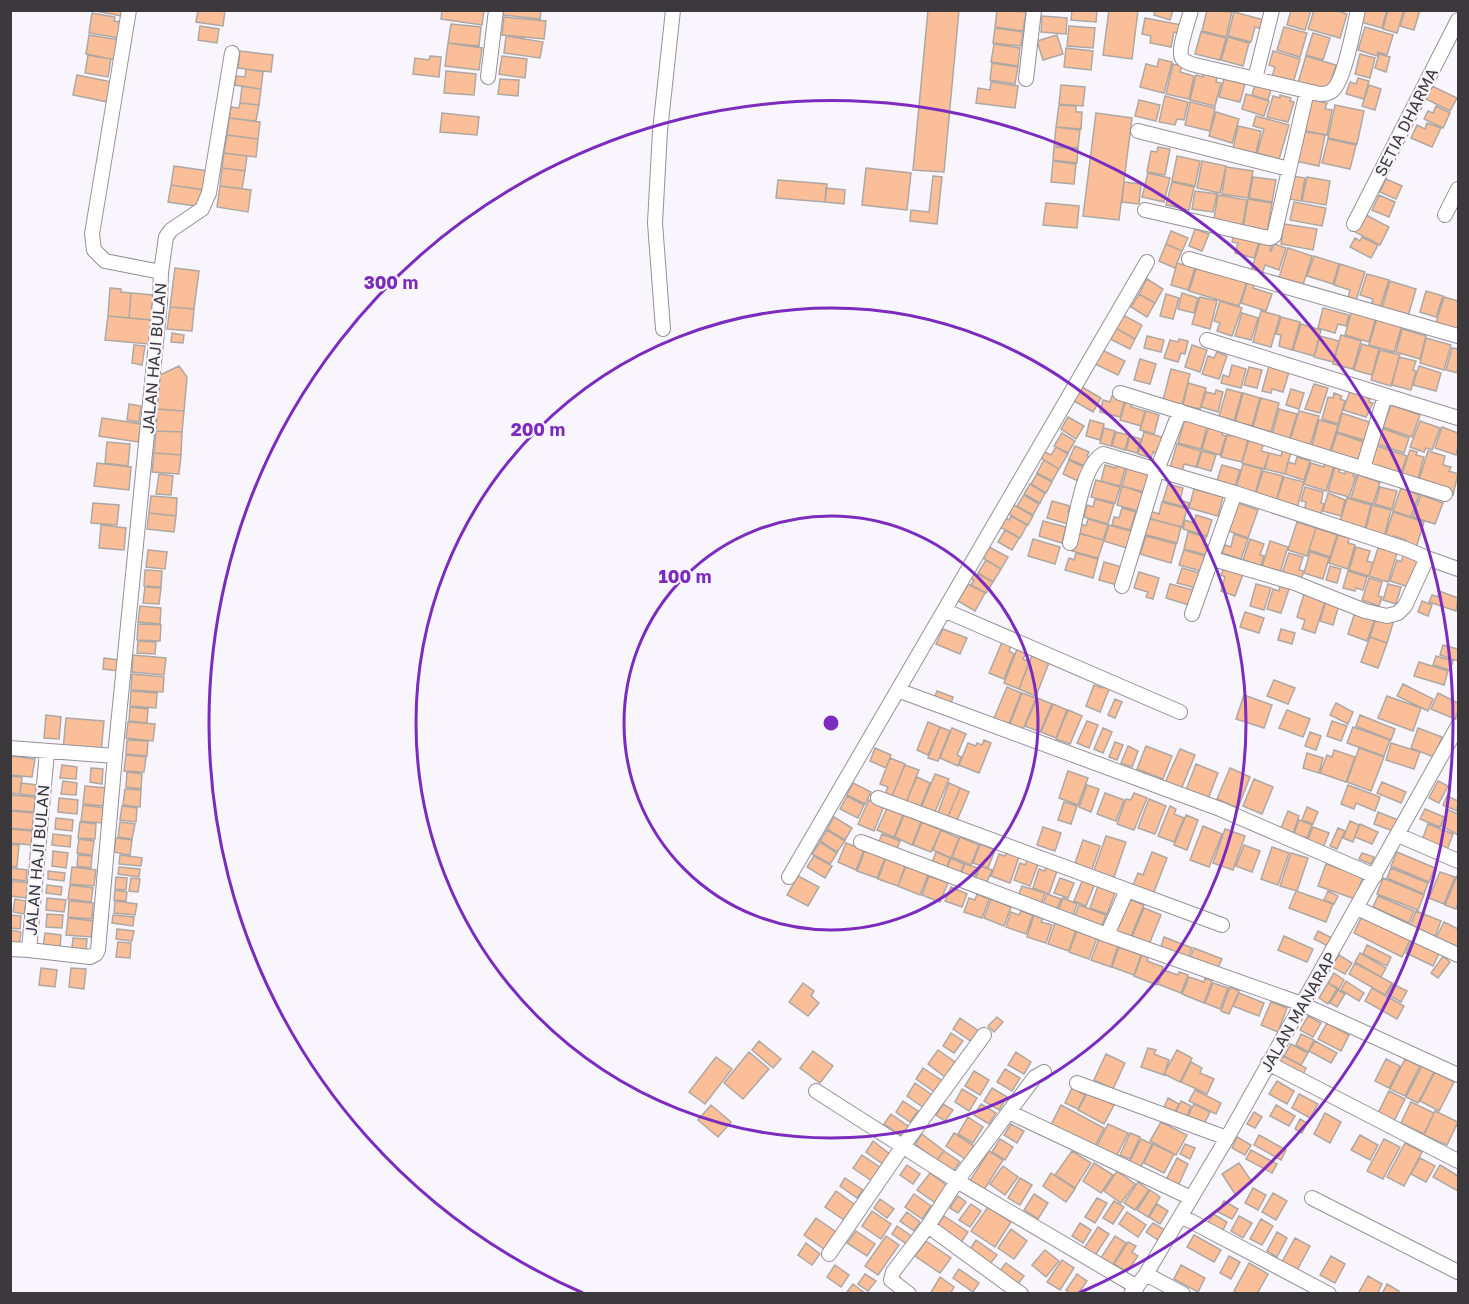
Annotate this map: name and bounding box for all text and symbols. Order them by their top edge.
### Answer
street label: SETIA DHARMA [1370,64,1442,180]
text: 300 m [364,271,418,293]
street label: JALAN HAJI BULAN [137,282,171,434]
text: 200 m [511,418,565,440]
text: 100 m [659,565,711,587]
centre of rings [821,713,841,733]
street label: JALAN HAJI BULAN [20,784,54,936]
street label: JALAN MANARAP [1256,949,1340,1075]

